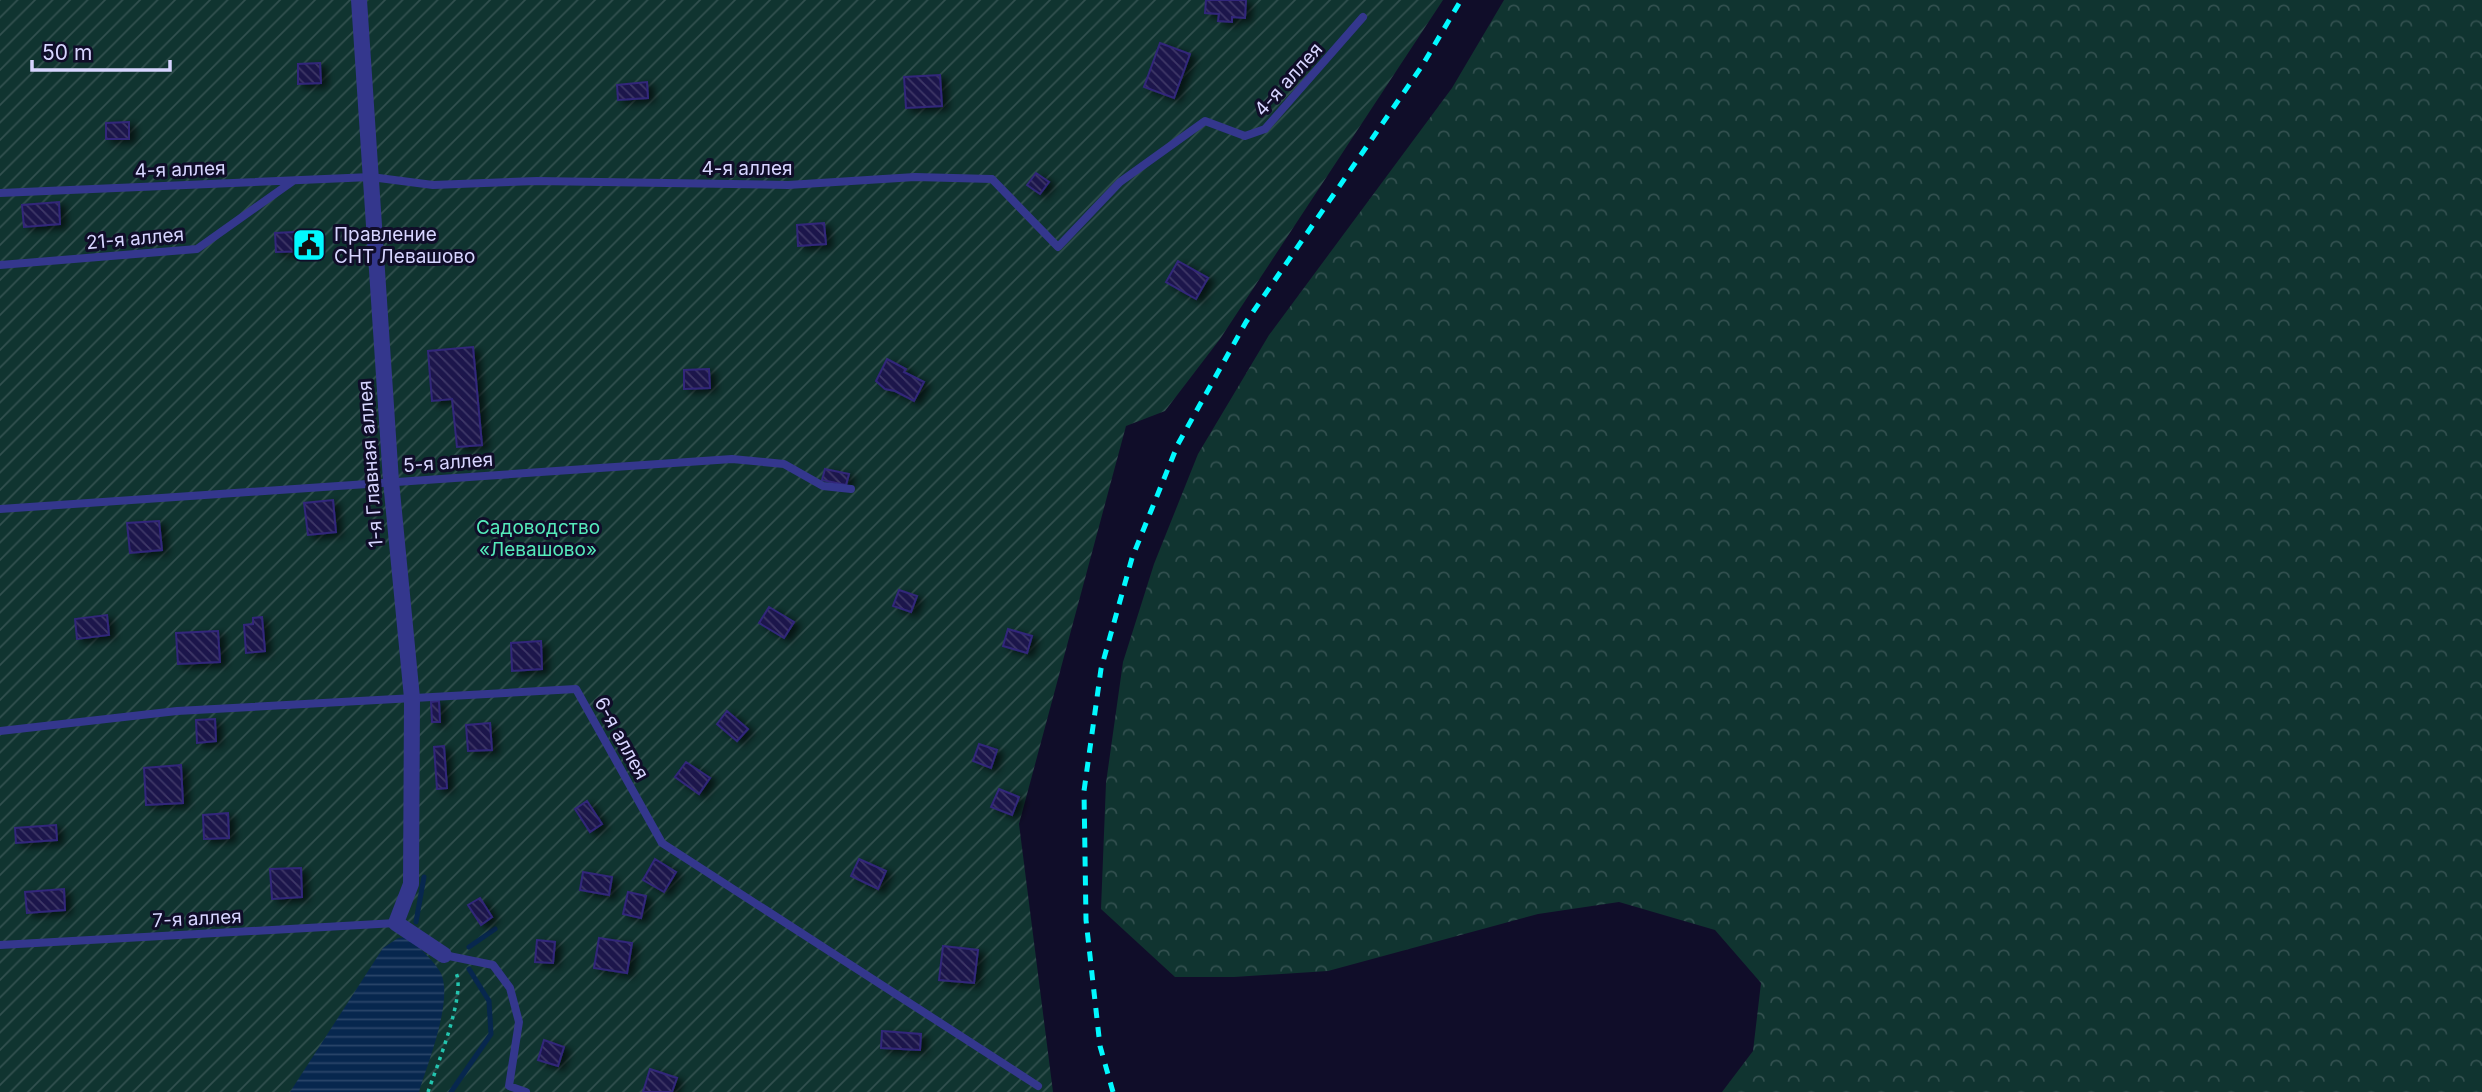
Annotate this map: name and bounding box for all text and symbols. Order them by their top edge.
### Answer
scale bar [32,28,170,72]
street label: 4-я аллея [1249,38,1327,121]
text: 50 m [42,40,92,65]
street label: 4-я аллея [134,156,226,183]
street label: 4-я аллея [701,157,793,180]
street label: 21-я аллея [85,223,185,254]
place label: Правление СНТ Левашово [334,223,475,268]
public building icon: Правление СНТ Левашово [290,226,328,264]
street label: 1-я Главная аллея [353,380,388,548]
street label: 5-я аллея [402,448,494,477]
park label: Садоводство «Левашово» [476,516,600,561]
street label: 6-я аллея [590,693,654,783]
street label: 7-я аллея [152,905,242,932]

